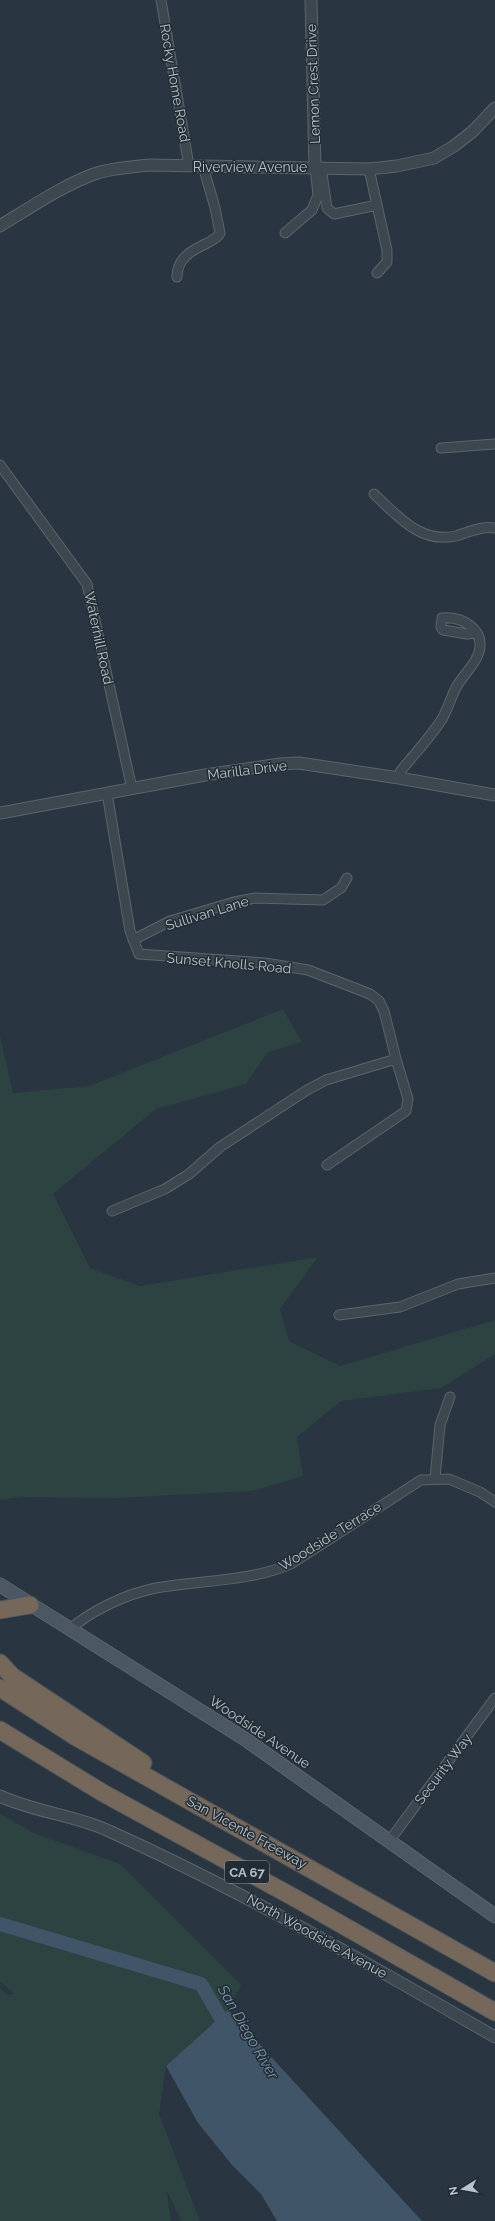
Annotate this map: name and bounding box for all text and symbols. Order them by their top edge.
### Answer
street label: Rocky Home Road [157,23,193,143]
street label: Lemon Crest Drive [303,24,323,144]
street label: Riverview Avenue [193,159,307,175]
street label: Waterhill Road [81,590,117,686]
street label: Marilla Drive [206,757,288,783]
street label: Sullivan Lane [163,893,251,933]
street label: Sunset Knolls Road [166,950,292,976]
street label: Woodside Terrace [276,1498,384,1574]
street label: Woodside Avenue [207,1692,313,1772]
street label: Security Way [411,1730,475,1808]
street label: San Vicente Freeway [184,1792,310,1872]
road number: CA 67 [225,1861,269,1883]
street label: North Woodside Avenue [244,1891,390,1981]
water label: San Diego River [213,1981,283,2083]
north arrow [443,2169,483,2209]
text: N [446,2185,461,2196]

